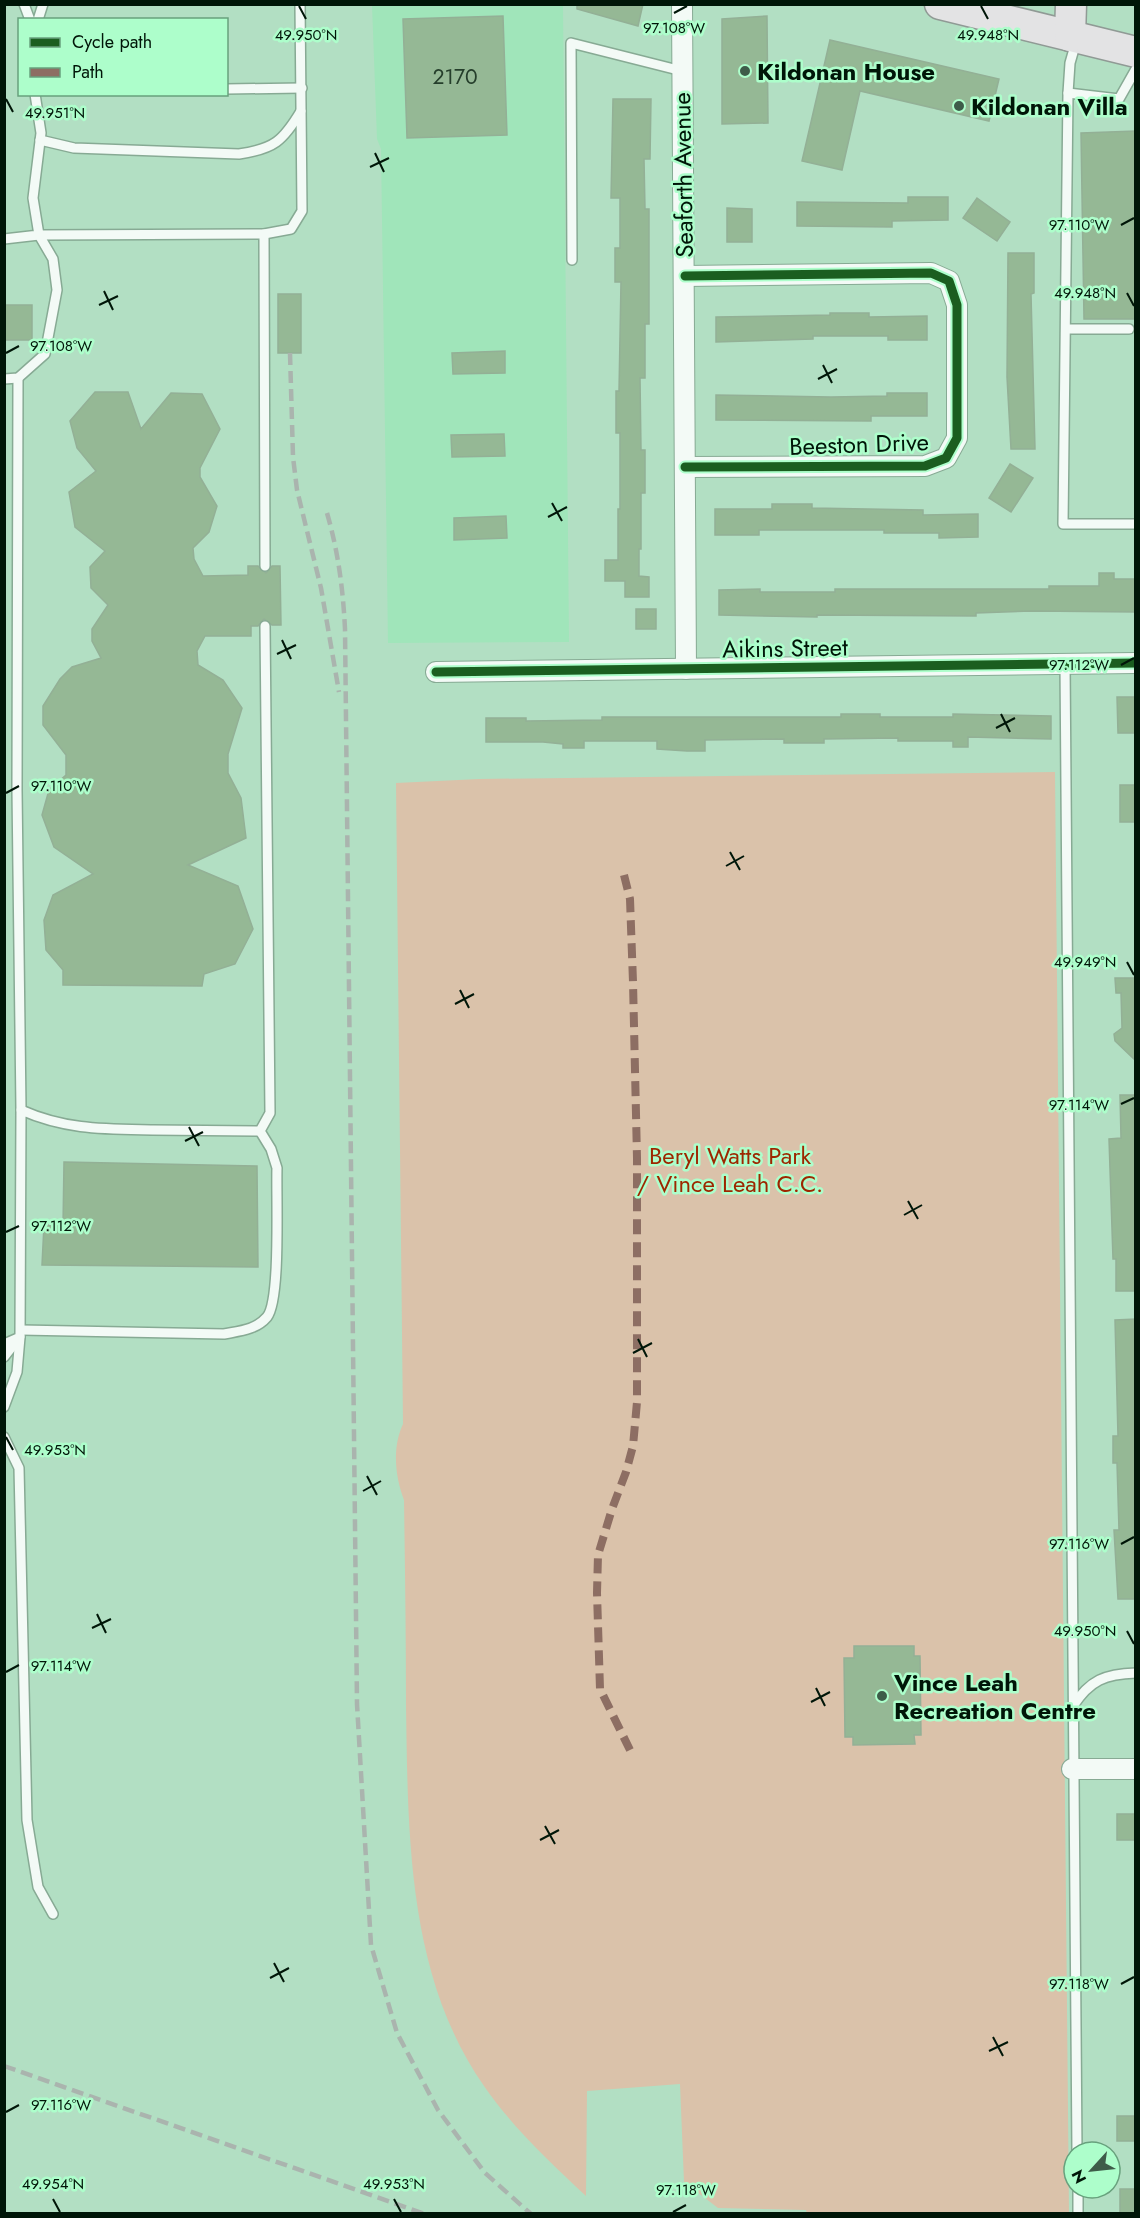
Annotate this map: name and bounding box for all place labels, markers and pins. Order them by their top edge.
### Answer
place label: Kildonan House [757,54,935,89]
marker: Kildonan House [738,64,752,78]
place label: Kildonan Villa [971,89,1128,124]
marker: Kildonan Villa [952,99,966,113]
place label: Vince Leah Recreation Centre [893,1665,1096,1728]
marker: Vince Leah Recreation Centre [875,1689,889,1703]

